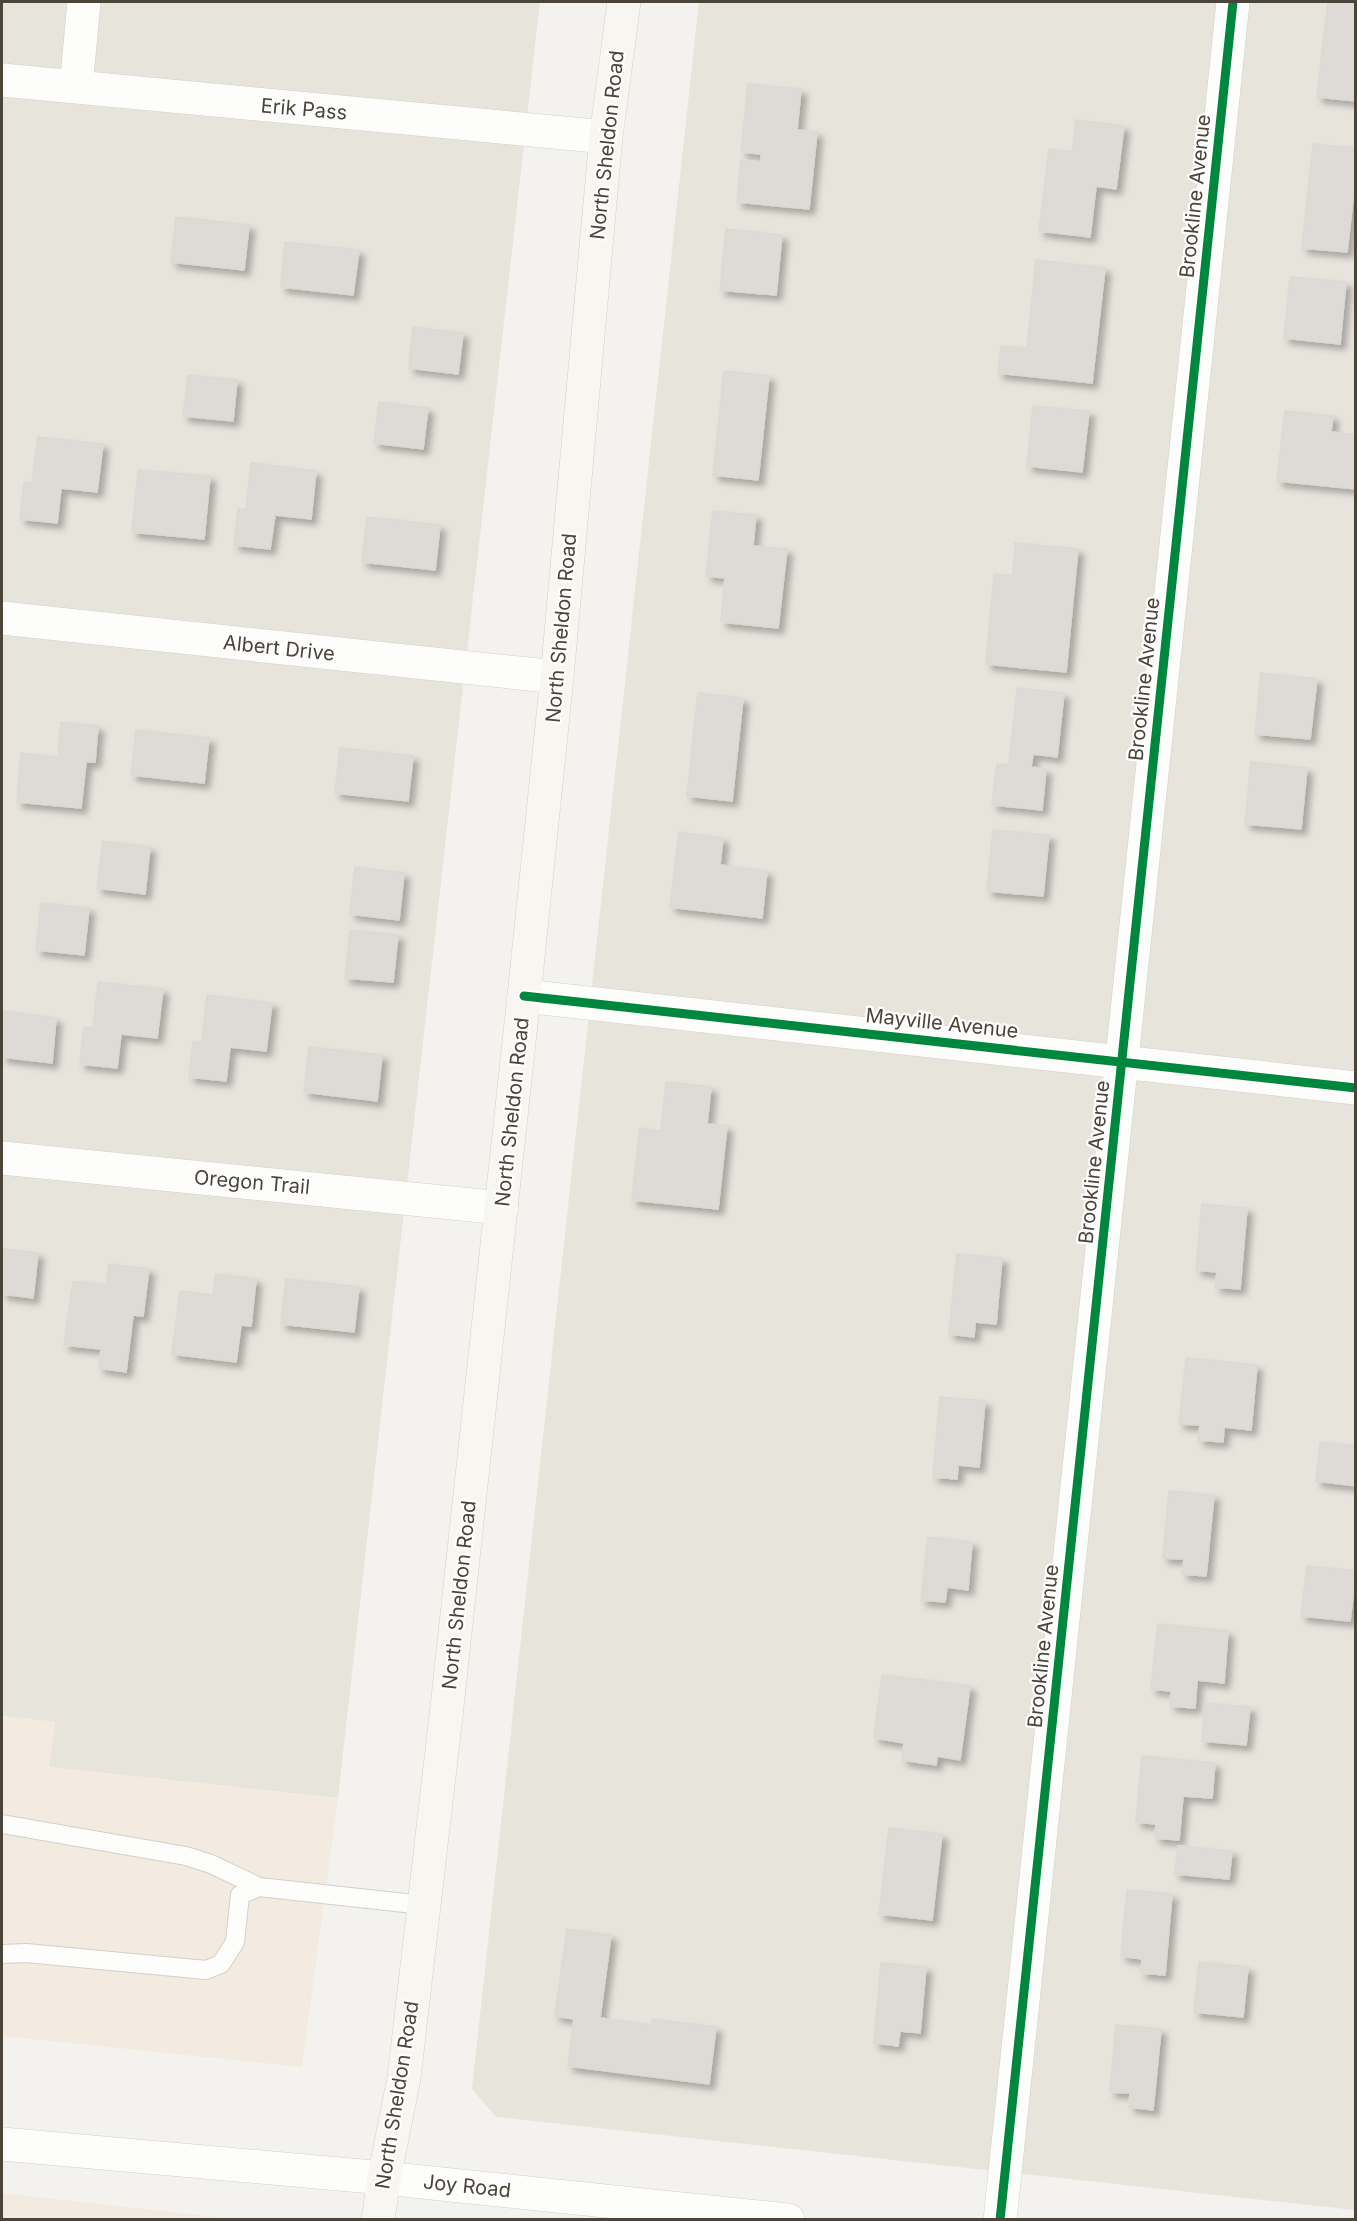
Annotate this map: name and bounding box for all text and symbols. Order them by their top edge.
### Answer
street label: North Sheldon Road [585,49,629,241]
street label: Erik Pass [260,93,348,125]
street label: Brookline Avenue [1174,113,1216,279]
street label: North Sheldon Road [541,532,581,724]
street label: Brookline Avenue [1123,596,1165,762]
street label: Albert Drive [222,630,336,666]
street label: Mayville Avenue [864,1003,1020,1043]
street label: North Sheldon Road [490,1016,534,1208]
street label: Brookline Avenue [1073,1079,1115,1245]
street label: Oregon Trail [193,1165,311,1199]
street label: North Sheldon Road [437,1499,481,1691]
street label: Brookline Avenue [1022,1563,1064,1729]
street label: North Sheldon Road [370,1999,424,2191]
street label: Joy Road [422,2169,512,2203]

